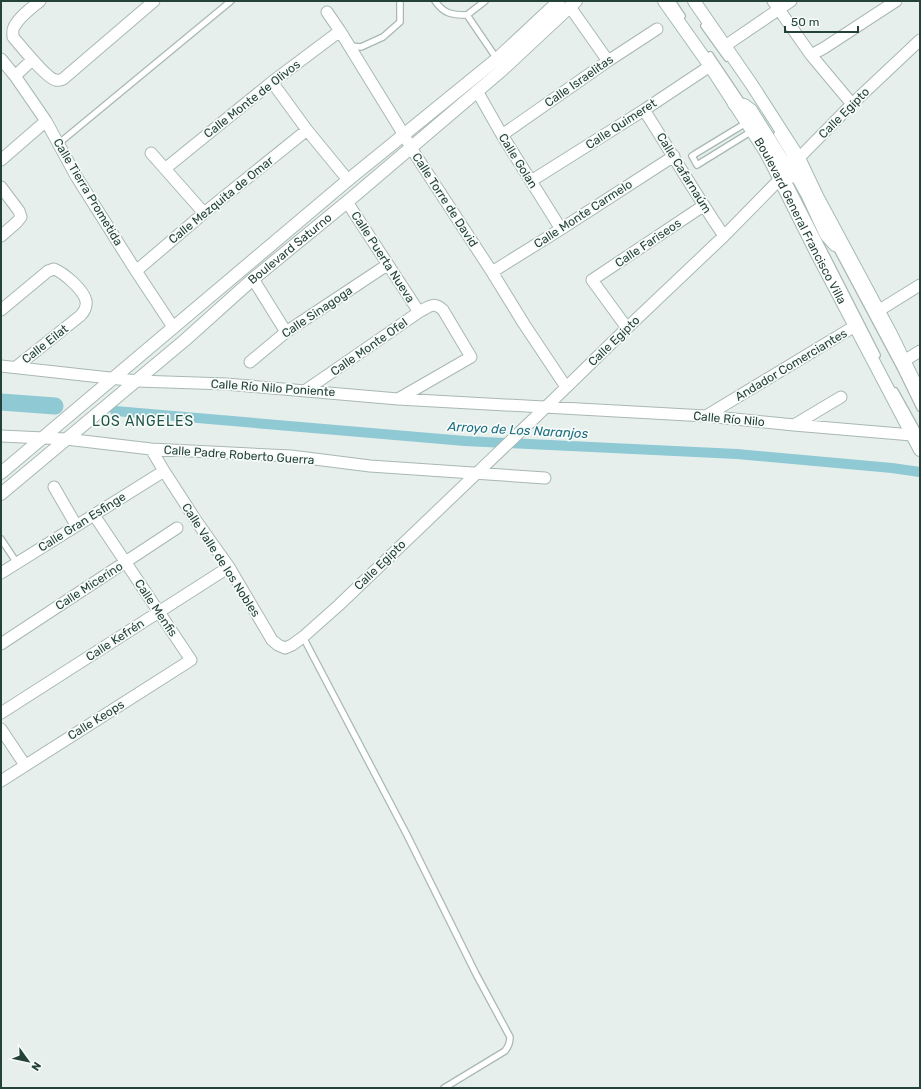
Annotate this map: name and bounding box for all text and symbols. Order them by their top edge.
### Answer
scale bar [785,8,858,34]
text: 50 m [791,15,819,29]
street label: Calle Israelitas [542,52,616,110]
street label: Calle Monte de Olivos [201,57,303,141]
street label: Calle Egipto [816,85,872,141]
street label: Calle Quimeret [583,96,659,152]
street label: Calle Cafarnaúm [654,130,714,216]
street label: Calle Golan [496,131,540,191]
street label: Boulevard General Francisco Villa [751,135,849,306]
street label: Calle Tierra Prometida [50,136,126,248]
street label: Calle Torre de David [409,150,481,250]
street label: Calle Mezquita de Omar [166,153,277,247]
street label: Calle Monte Carmelo [531,177,635,251]
street label: Calle Puerta Nueva [348,209,418,305]
street label: Boulevard Saturno [245,210,335,287]
street label: Calle Fariseos [612,216,684,270]
street label: Calle Sinagoga [279,283,355,341]
street label: Calle Egipto [585,313,643,369]
street label: Calle Monte Ofel [328,315,410,379]
street label: Calle Eilat [19,322,71,366]
street label: Andador Comerciantes [733,326,849,404]
street label: Calle Río Nilo Poniente [210,377,336,399]
street label: Calle Río Nilo [693,409,765,429]
district label: LOS ANGELES [92,413,194,430]
water label: Arroyo de Los Naranjos [446,419,589,441]
street label: Calle Padre Roberto Guerra [163,443,315,467]
street label: Calle Gran Esfinge [36,489,129,555]
street label: Calle Valle de los Nobles [179,500,263,620]
street label: Calle Egipto [351,537,409,593]
street label: Calle Micerino [53,559,125,613]
street label: Calle Menfis [132,577,180,639]
street label: Calle Kefrén [83,616,147,664]
street label: Calle Keops [65,697,127,743]
north arrow [8,1041,48,1081]
text: N [28,1059,44,1073]

